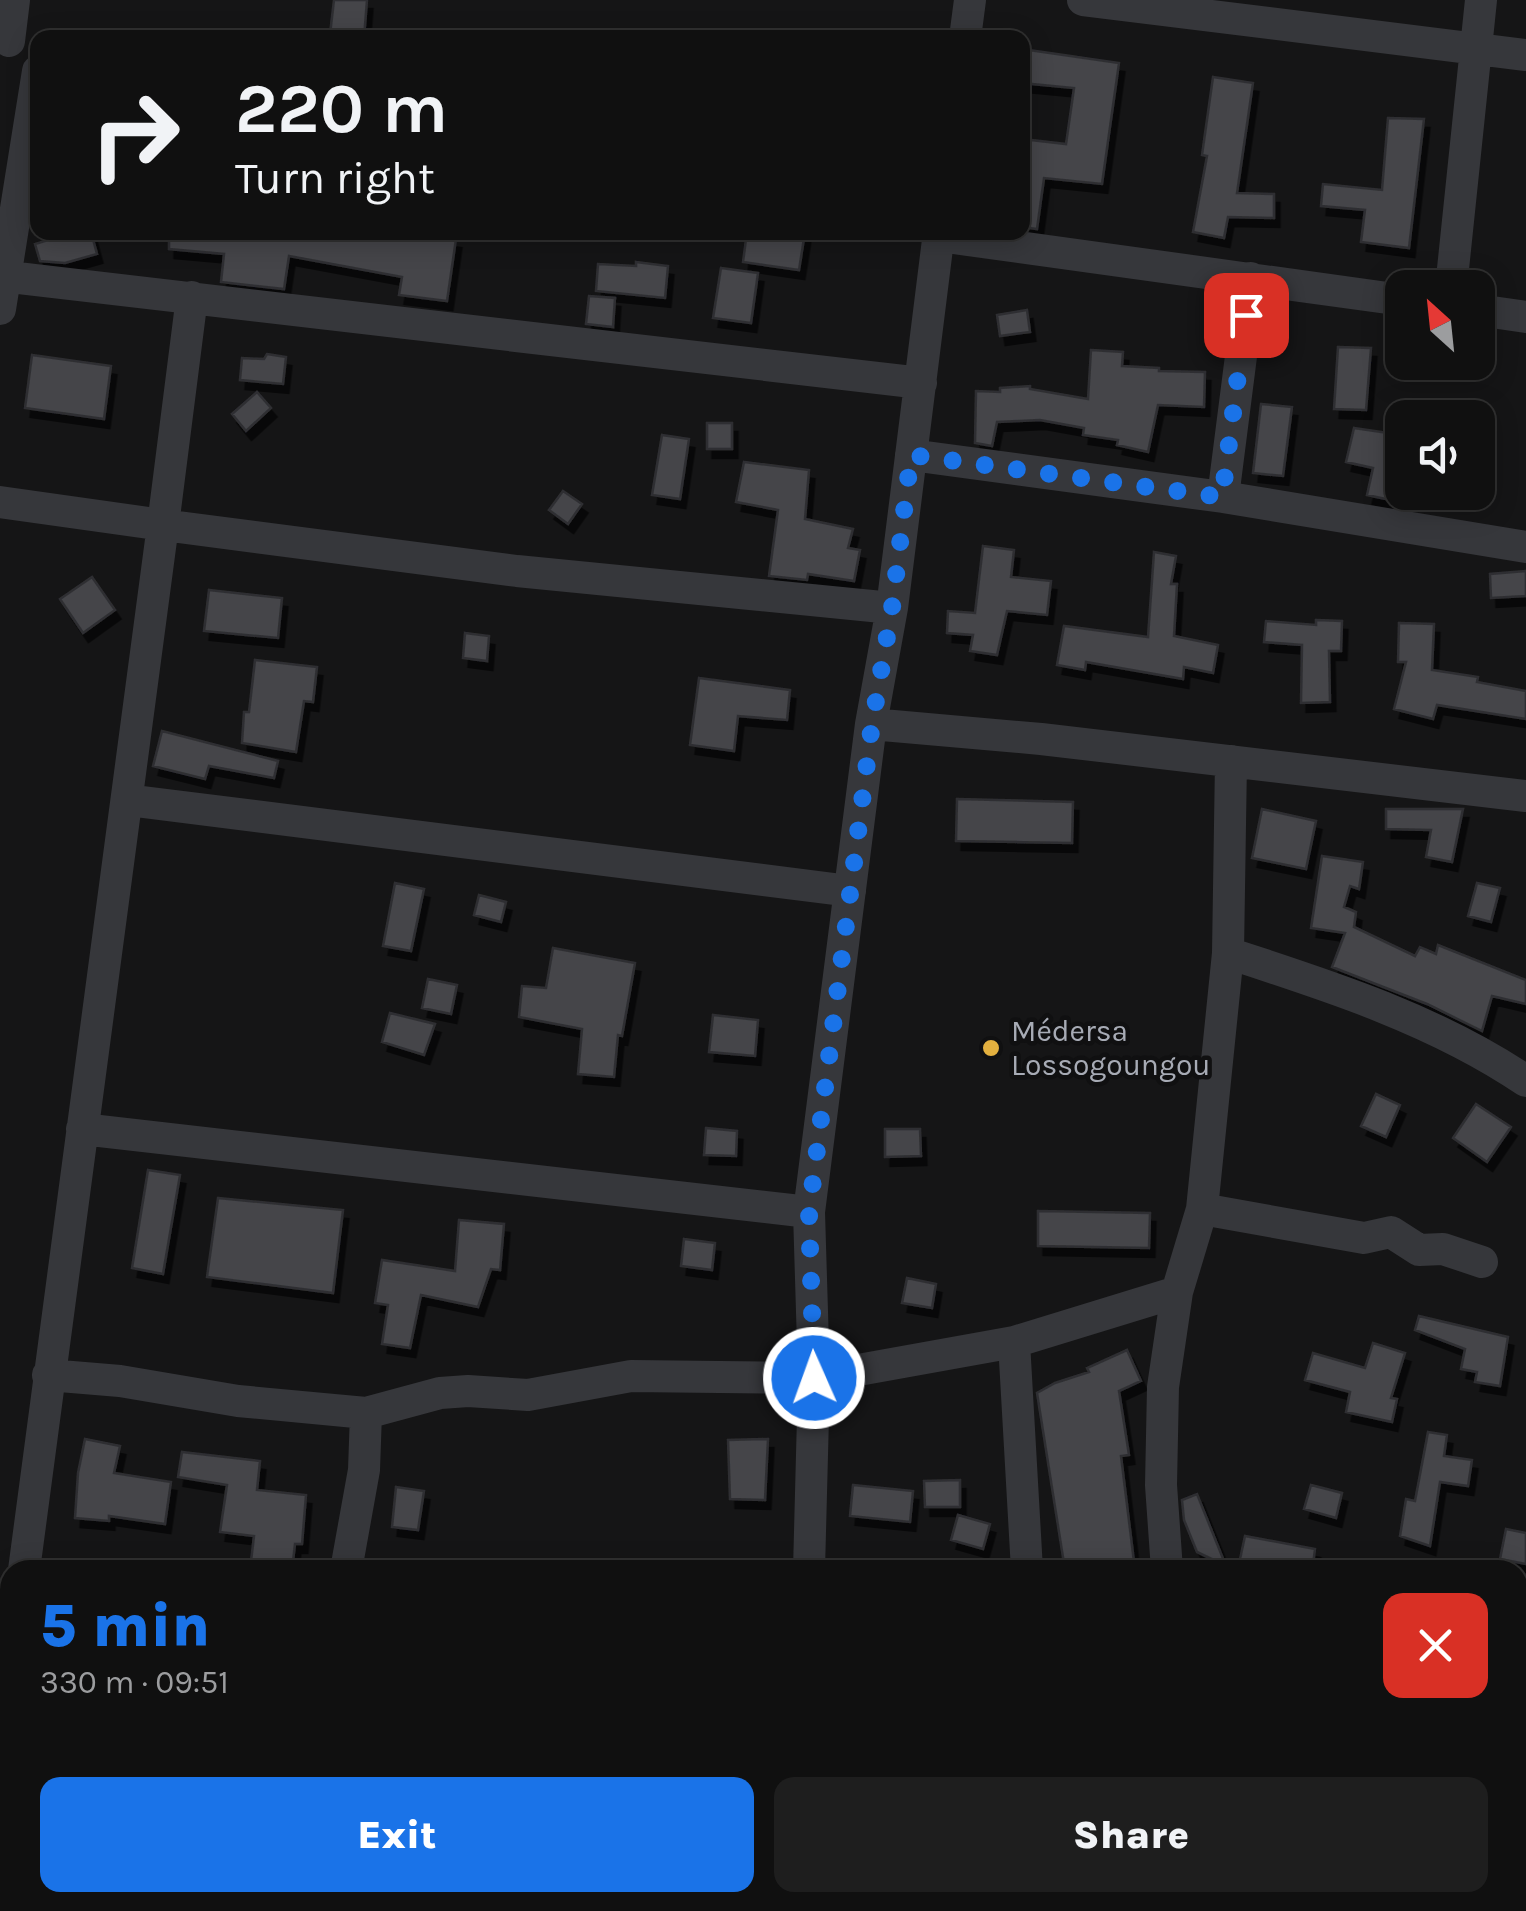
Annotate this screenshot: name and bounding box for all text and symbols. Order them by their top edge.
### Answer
text: 220 m [235,68,448,150]
icon: right [70,70,200,200]
text: Turn right [235,152,435,204]
north arrow [1385,270,1495,380]
map controls [1385,270,1495,510]
pin [1204,273,1289,358]
icon: arrive [1219,288,1274,343]
button: sound [1385,400,1495,510]
place label: Médersa Lossogoungou [1011,1013,1210,1083]
marker: Médersa Lossogoungou [980,1037,1002,1059]
position arrow [762,1326,866,1430]
text: 5 min [40,1591,210,1661]
button: close [1383,1593,1488,1698]
text: 330 m · 09:51 [40,1664,229,1701]
button: Exit [40,1777,754,1892]
button: Share [774,1777,1488,1892]

